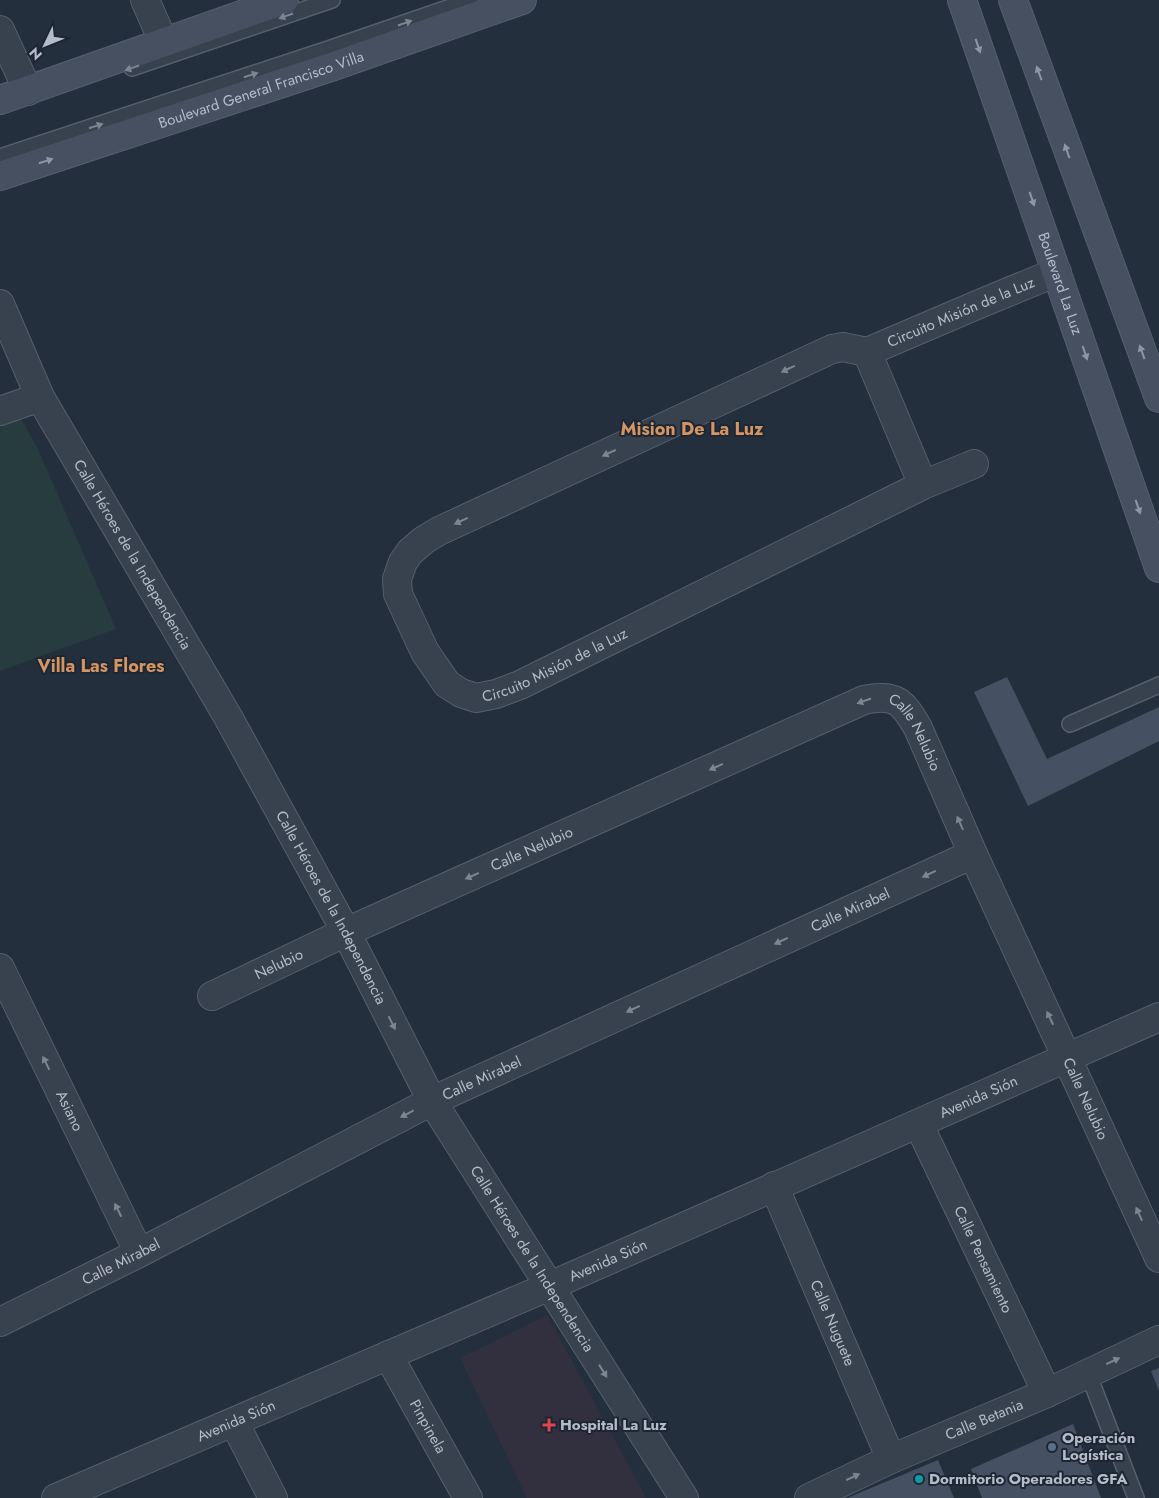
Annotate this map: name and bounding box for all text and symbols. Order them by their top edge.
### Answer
one-way arrow [278,13,293,20]
one-way arrow [397,19,412,26]
north arrow [20,20,70,70]
one-way arrow [974,39,982,54]
text: N [24,43,47,65]
street label: Boulevard General Francisco Villa [156,45,367,134]
one-way arrow [124,64,139,72]
one-way arrow [1035,65,1043,80]
one-way arrow [243,71,258,78]
one-way arrow [89,121,104,129]
one-way arrow [1063,143,1070,158]
one-way arrow [39,157,54,164]
one-way arrow [1029,192,1036,207]
street label: Boulevard La Luz [1032,229,1088,338]
street label: Circuito Misión de la Luz [884,271,1038,353]
one-way arrow [1138,344,1146,359]
one-way arrow [1081,346,1089,361]
one-way arrow [781,366,795,374]
district label: Mision De La Luz [621,416,764,442]
one-way arrow [602,449,616,457]
street label: Calle Héroes de la Independencia [68,455,197,654]
one-way arrow [1135,499,1142,514]
one-way arrow [454,517,469,525]
street label: Circuito Misión de la Luz [480,622,631,708]
district label: Villa Las Flores [37,653,164,679]
street label: Calle Nelubio [885,688,946,775]
one-way arrow [857,698,872,705]
one-way arrow [709,763,723,771]
street label: Calle Héroes de la Independencia [270,806,392,1008]
one-way arrow [955,816,963,830]
street label: Calle Nelubio [487,821,576,877]
one-way arrow [922,870,936,878]
one-way arrow [465,873,479,881]
street label: Calle Mirabel [807,882,893,938]
one-way arrow [774,938,788,946]
street label: Nelubio [251,943,307,985]
one-way arrow [626,1005,640,1013]
one-way arrow [1046,1011,1054,1025]
one-way arrow [388,1015,396,1030]
street label: Calle Mirabel [439,1051,525,1106]
street label: Calle Nelubio [1057,1054,1114,1143]
one-way arrow [42,1056,51,1071]
street label: Avenida Sión [936,1070,1021,1124]
street label: Asiano [50,1087,89,1135]
one-way arrow [399,1110,414,1118]
street label: Calle Héroes de la Independencia [465,1161,600,1356]
one-way arrow [113,1202,122,1217]
street label: Calle Pensamiento [948,1202,1018,1317]
one-way arrow [1135,1207,1143,1221]
street label: Calle Mirabel [78,1233,164,1291]
street label: Avenida Sión [565,1233,651,1287]
street label: Calle Nuguete [805,1276,861,1370]
one-way arrow [1106,1357,1120,1365]
one-way arrow [599,1364,608,1377]
street label: Calle Betania [942,1393,1027,1446]
street label: Avenida Sión [193,1394,279,1447]
street label: Pinpinela [404,1396,452,1458]
place label: Hospital La Luz [560,1414,667,1436]
marker: Hospital La Luz [542,1418,556,1432]
place label: Operación Logística [1062,1427,1135,1466]
marker: Operación Logística [1046,1441,1058,1453]
place label: Dormitorio Operadores GFA [929,1468,1129,1490]
one-way arrow [846,1473,860,1481]
marker: Dormitorio Operadores GFA [913,1473,925,1485]

